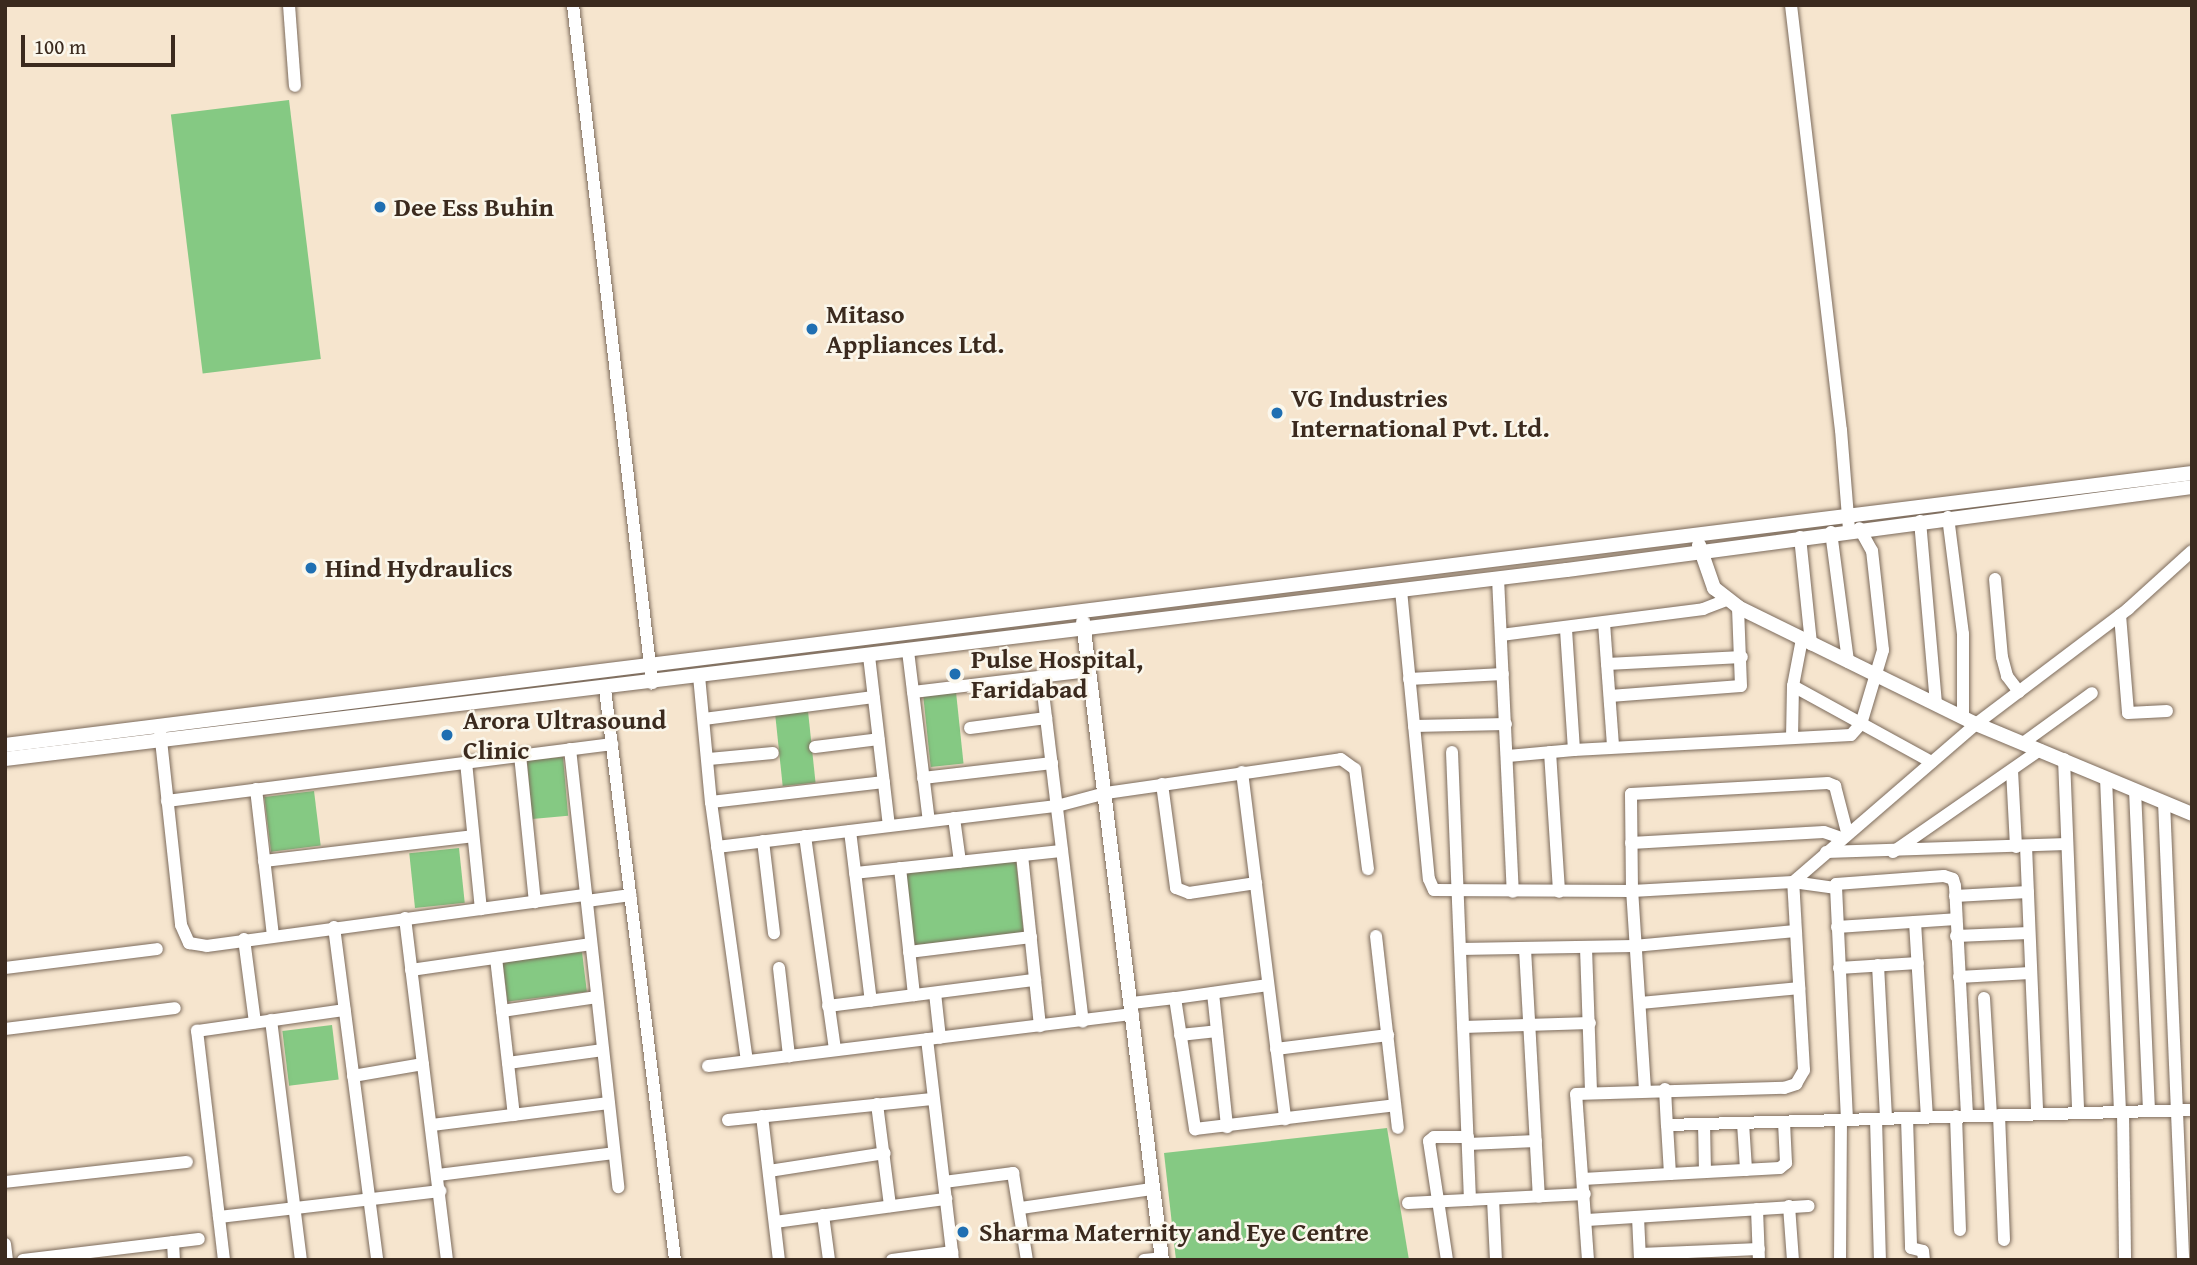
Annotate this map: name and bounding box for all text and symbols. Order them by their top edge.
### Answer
scale bar [24,21,178,65]
text: 100 m [34,31,86,62]
place label: Dee Ess Buhin [394,191,554,223]
marker: Dee Ess Buhin [372,199,388,215]
place label: Mitaso Appliances Ltd. [826,298,1004,360]
marker: Mitaso Appliances Ltd. [804,321,820,337]
place label: VG Industries International Pvt. Ltd. [1291,382,1550,444]
marker: VG Industries International Pvt. Ltd. [1269,405,1285,421]
place label: Hind Hydraulics [325,552,513,584]
marker: Hind Hydraulics [303,560,319,576]
place label: Pulse Hospital, Faridabad [971,643,1143,704]
marker: Pulse Hospital, Faridabad [945,664,965,684]
place label: Arora Ultrasound Clinic [463,704,666,766]
marker: Arora Ultrasound Clinic [437,725,457,745]
place label: Sharma Maternity and Eye Centre [979,1216,1369,1248]
marker: Sharma Maternity and Eye Centre [953,1222,973,1242]

